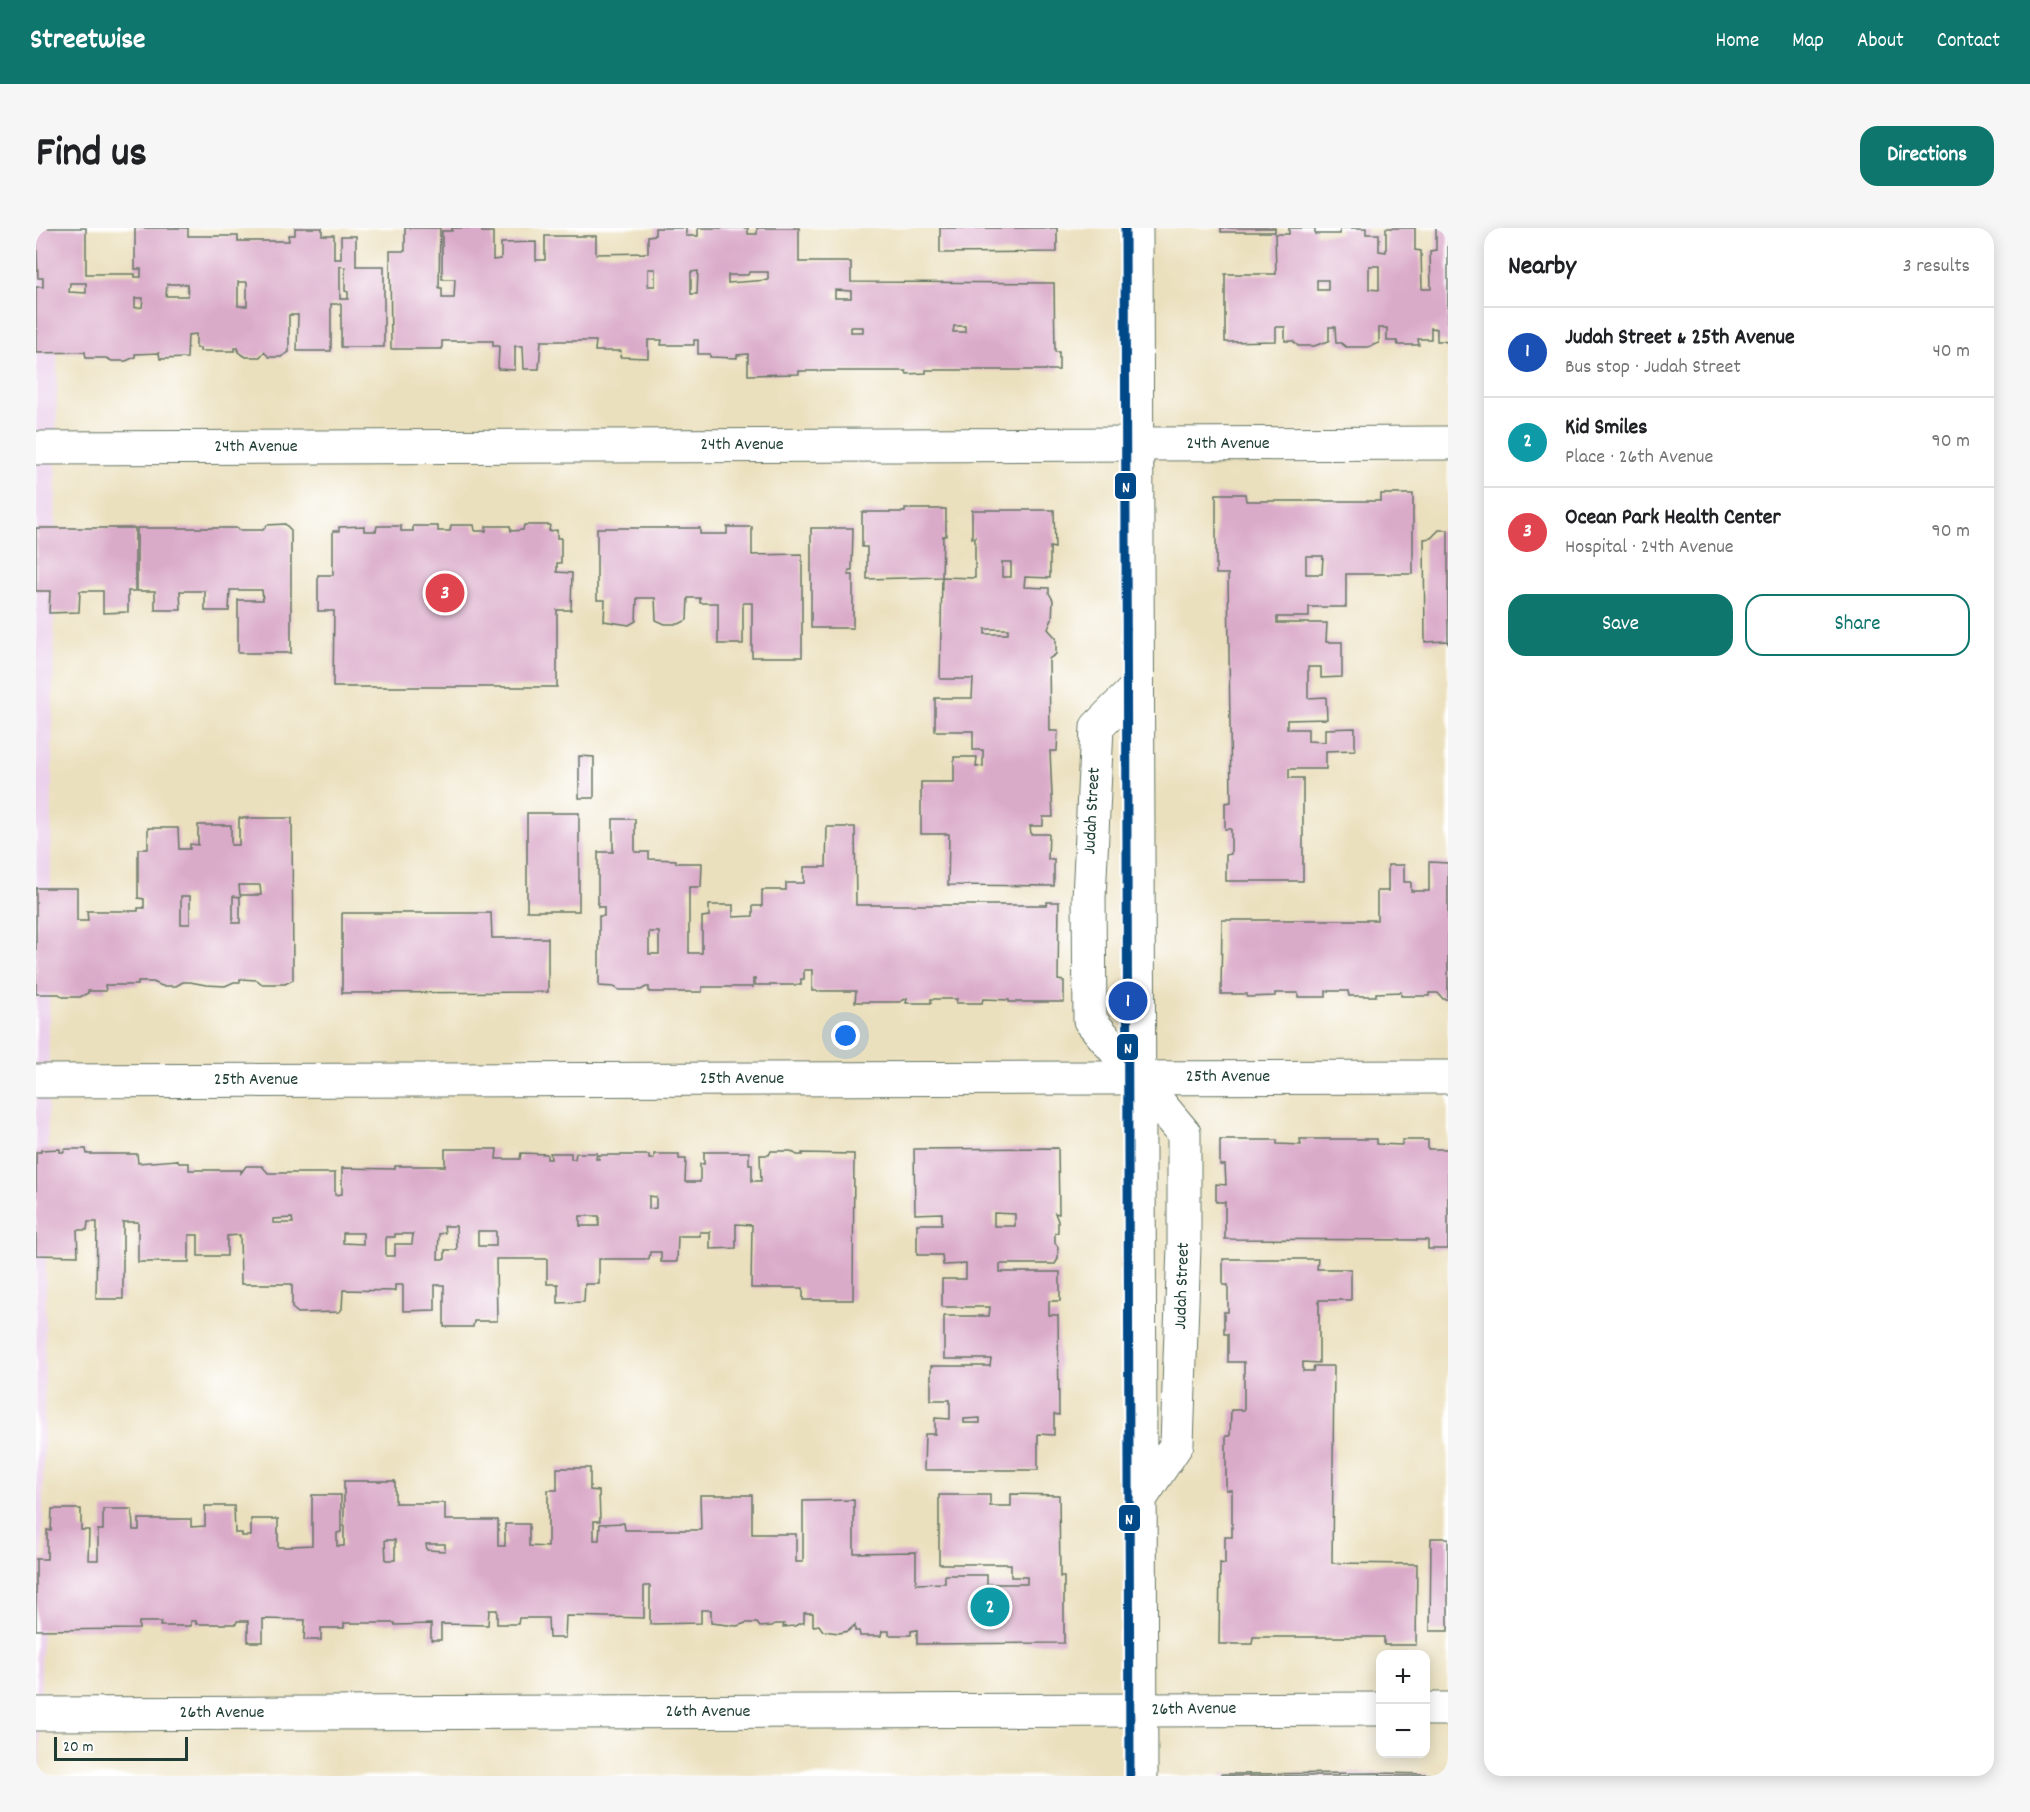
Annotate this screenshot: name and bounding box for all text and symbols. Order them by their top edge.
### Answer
text: Streetwise [30,22,145,62]
text: Home [1715,27,1759,57]
text: Map [1792,27,1824,57]
text: About [1857,27,1904,57]
text: Contact [1937,27,2000,57]
text: Find us [36,126,147,186]
button: Directions [1860,126,1994,186]
text: Nearby [1508,249,1576,286]
text: 3 results [1903,253,1970,281]
text: Judah Street & 25th Avenue [1565,323,1795,354]
text: 1 [1525,338,1530,366]
text: 40 m [1932,338,1970,366]
text: Bus stop · Judah Street [1565,354,1741,382]
text: Kid Smiles [1565,413,1648,444]
text: 2 [1523,428,1532,456]
text: 90 m [1932,428,1970,456]
street label: 24th Avenue [1186,432,1270,457]
street label: 24th Avenue [700,433,784,458]
street label: 24th Avenue [214,435,298,460]
text: Place · 26th Avenue [1565,444,1713,472]
line badge: N [1114,472,1137,500]
text: N [1122,477,1130,500]
text: Ocean Park Health Center [1565,503,1781,534]
text: 3 [1523,518,1532,546]
text: 90 m [1932,518,1970,546]
text: Hospital · 24th Avenue [1565,534,1734,562]
pin: 3 [426,570,464,616]
button: Save [1508,594,1733,656]
button: Share [1745,594,1970,656]
street label: Judah Street [1078,766,1108,855]
pin: 1 [1108,978,1148,1024]
your location [831,1021,860,1050]
line badge: N [1116,1033,1139,1061]
text: N [1124,1038,1132,1061]
street label: 25th Avenue [1186,1065,1270,1090]
street label: 25th Avenue [700,1067,784,1092]
street label: 25th Avenue [214,1068,298,1093]
street label: Judah Street [1169,1242,1197,1330]
line badge: N [1118,1504,1141,1532]
text: N [1125,1509,1133,1532]
pin: 2 [970,1584,1010,1630]
map controls [1376,1650,1430,1758]
button: + [1376,1650,1430,1704]
street label: 26th Avenue [1151,1697,1237,1723]
street label: 26th Avenue [666,1700,751,1725]
street label: 26th Avenue [180,1701,265,1726]
button: − [1376,1704,1430,1758]
scale bar [54,1734,188,1762]
text: 20 m [63,1736,93,1759]

